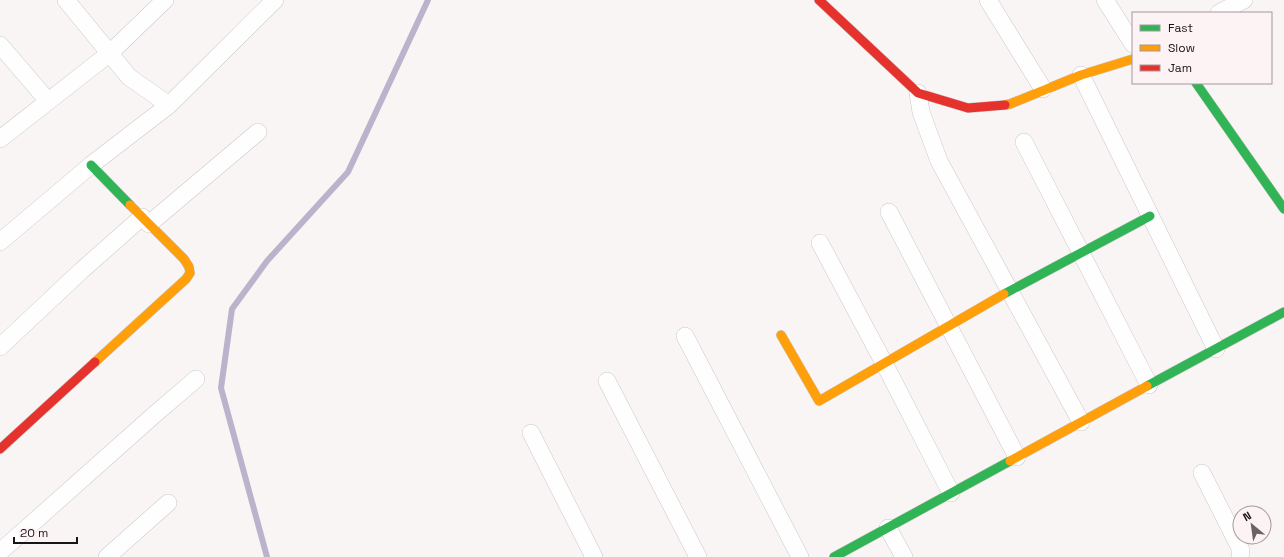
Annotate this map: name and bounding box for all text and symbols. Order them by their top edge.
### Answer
legend [1132,12,1272,84]
text: Fast [1168,20,1193,36]
text: Slow [1168,40,1195,56]
text: Jam [1168,60,1192,76]
north arrow [1232,505,1272,545]
text: N [1241,508,1254,524]
scale bar [14,519,77,545]
text: 20 m [20,525,48,541]

